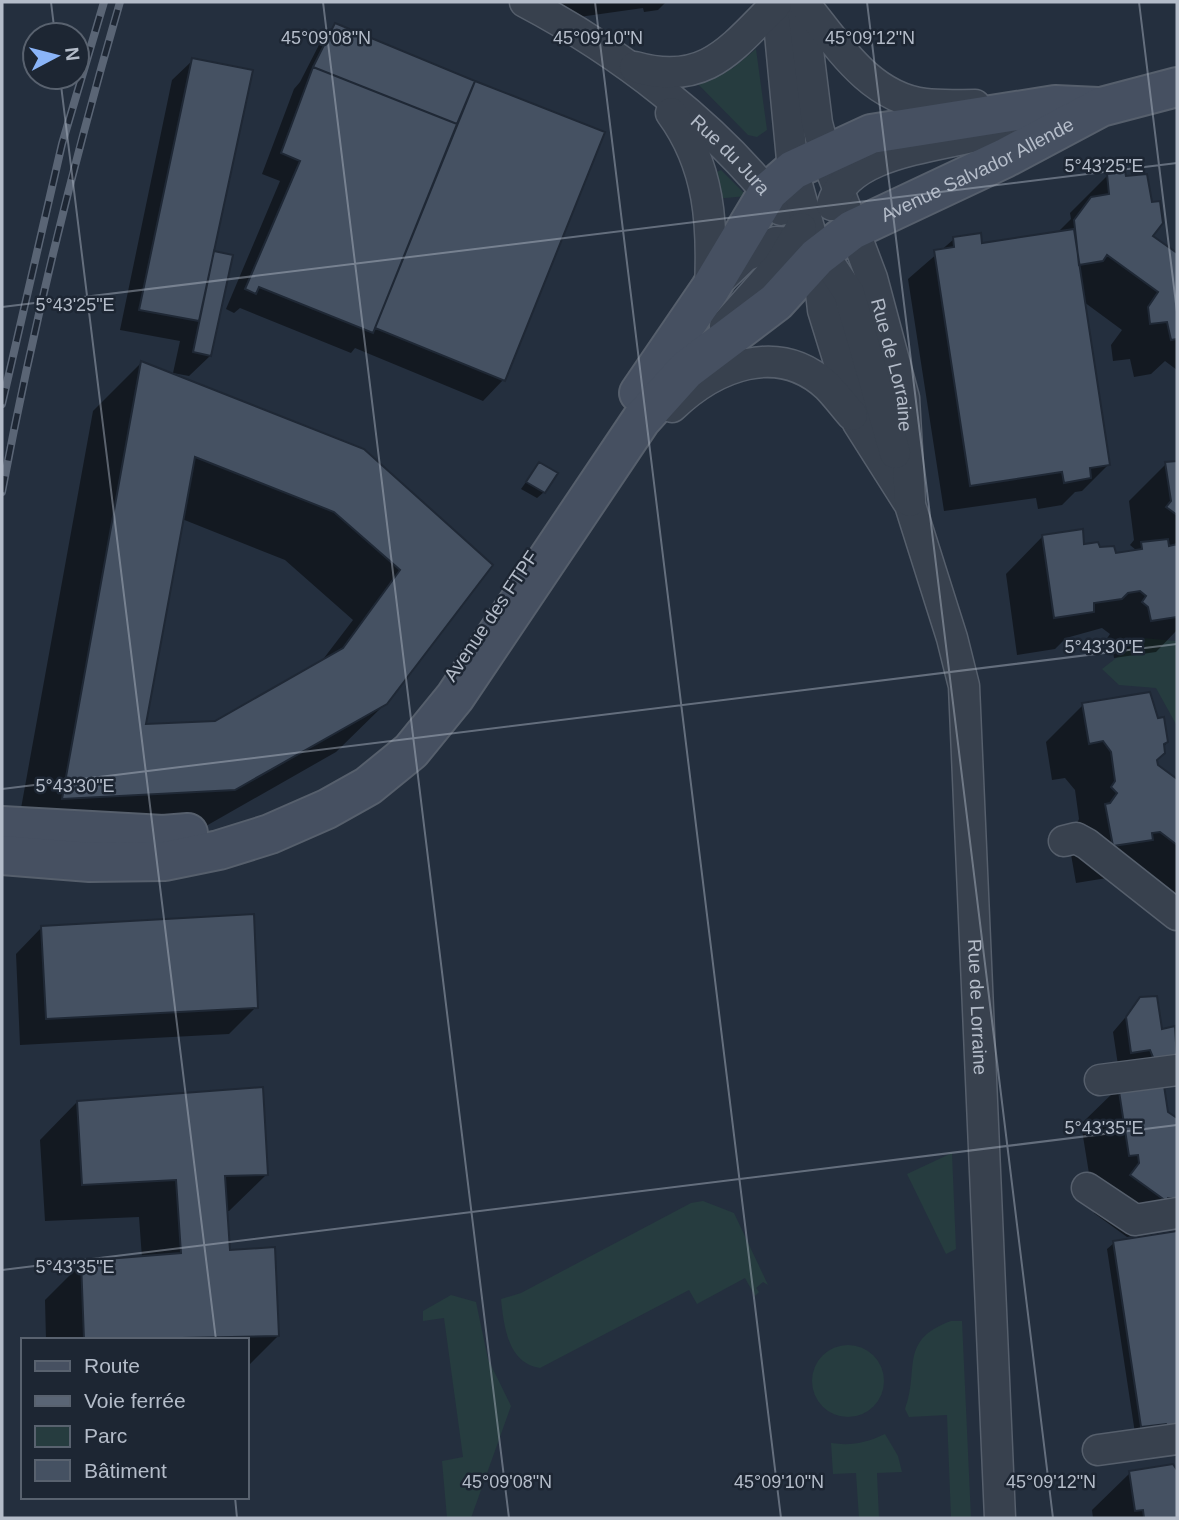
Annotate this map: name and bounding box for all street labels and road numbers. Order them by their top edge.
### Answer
street label: Rue du Jura [687,110,775,199]
street label: Avenue Salvador Allende [877,113,1077,225]
street label: Rue de Lorraine [867,296,916,432]
street label: Avenue des FTPF [440,547,542,685]
street label: Rue de Lorraine [964,938,991,1076]

